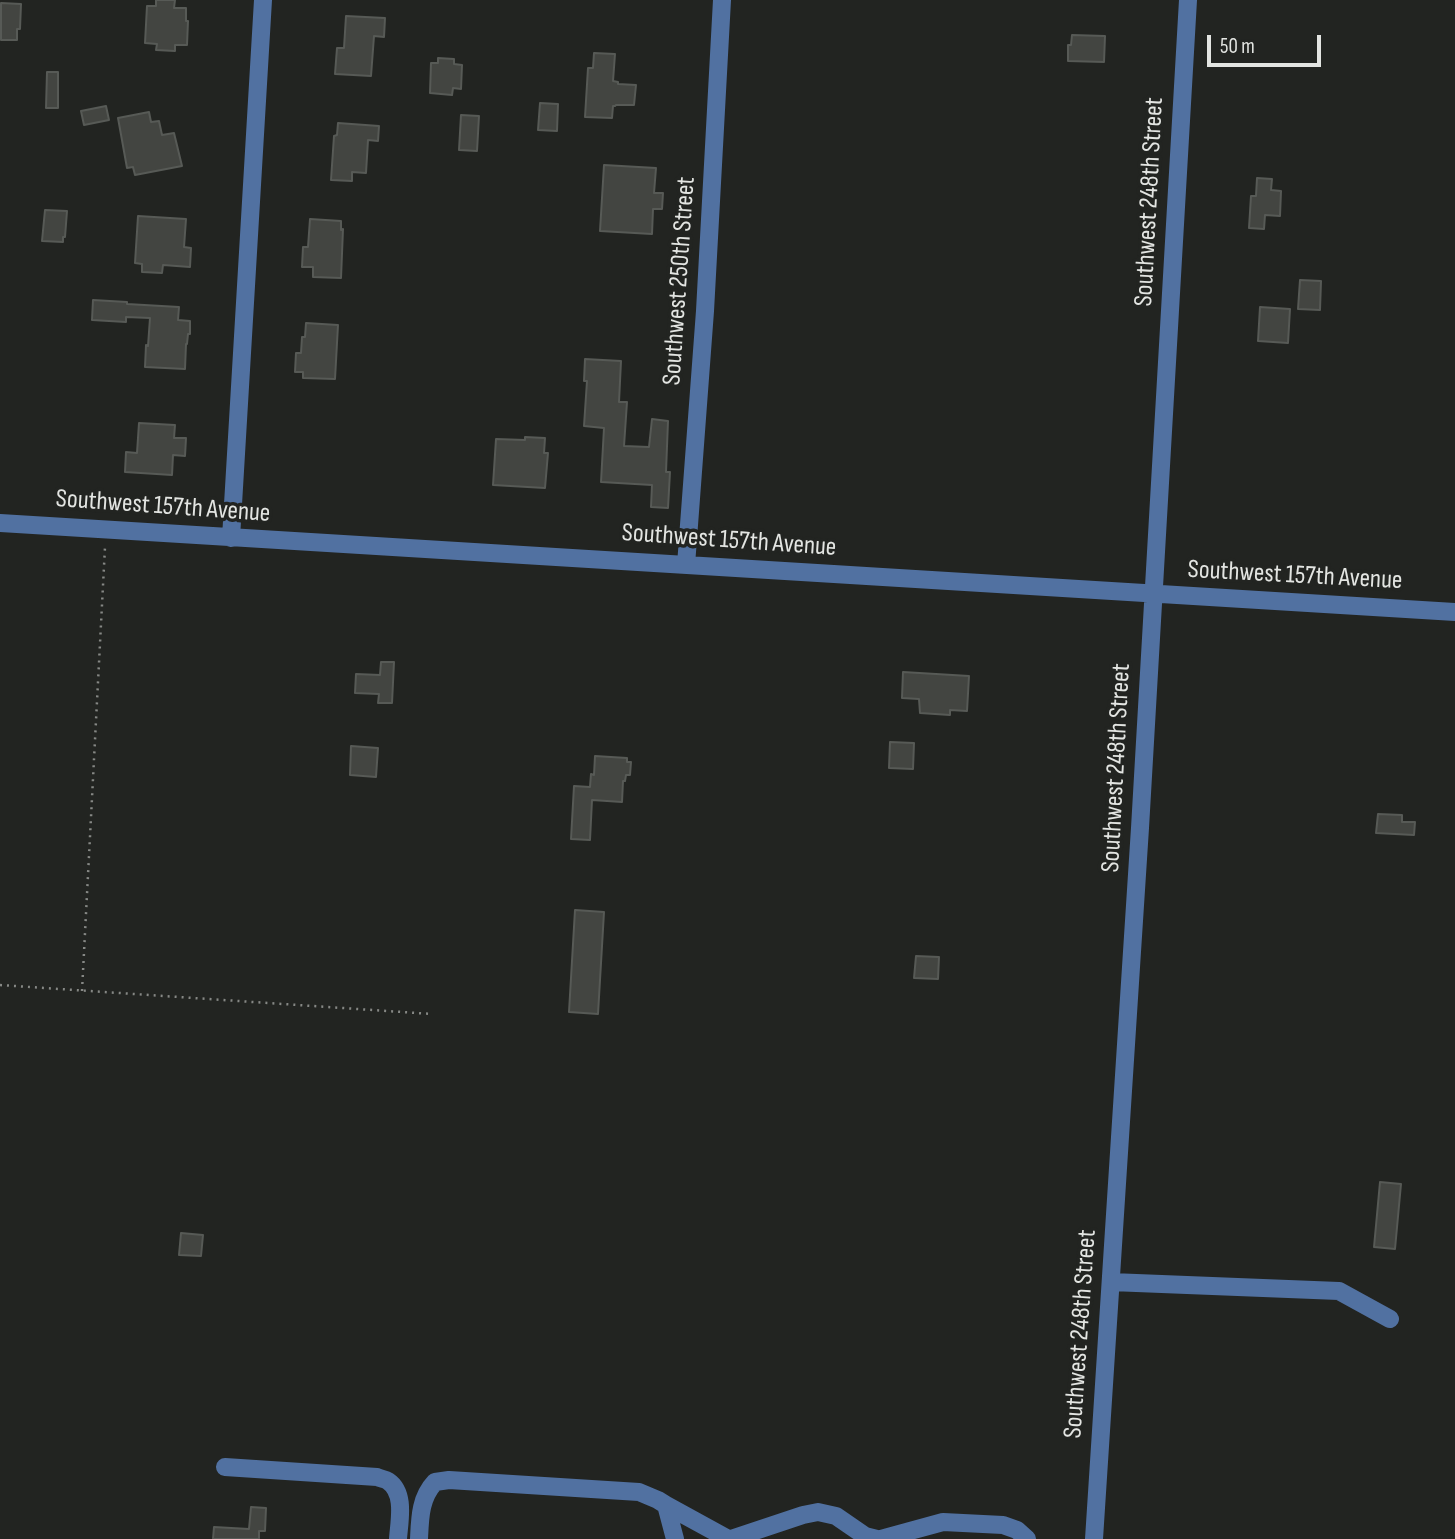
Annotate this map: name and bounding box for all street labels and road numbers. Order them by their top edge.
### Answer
street label: Southwest 248th Street [1129,97,1171,307]
street label: Southwest 250th Street [657,176,703,386]
street label: Southwest 157th Avenue [55,484,271,530]
street label: Southwest 157th Avenue [621,518,837,564]
street label: Southwest 157th Avenue [1187,555,1403,597]
street label: Southwest 248th Street [1096,663,1138,873]
street label: Southwest 248th Street [1058,1229,1104,1439]

